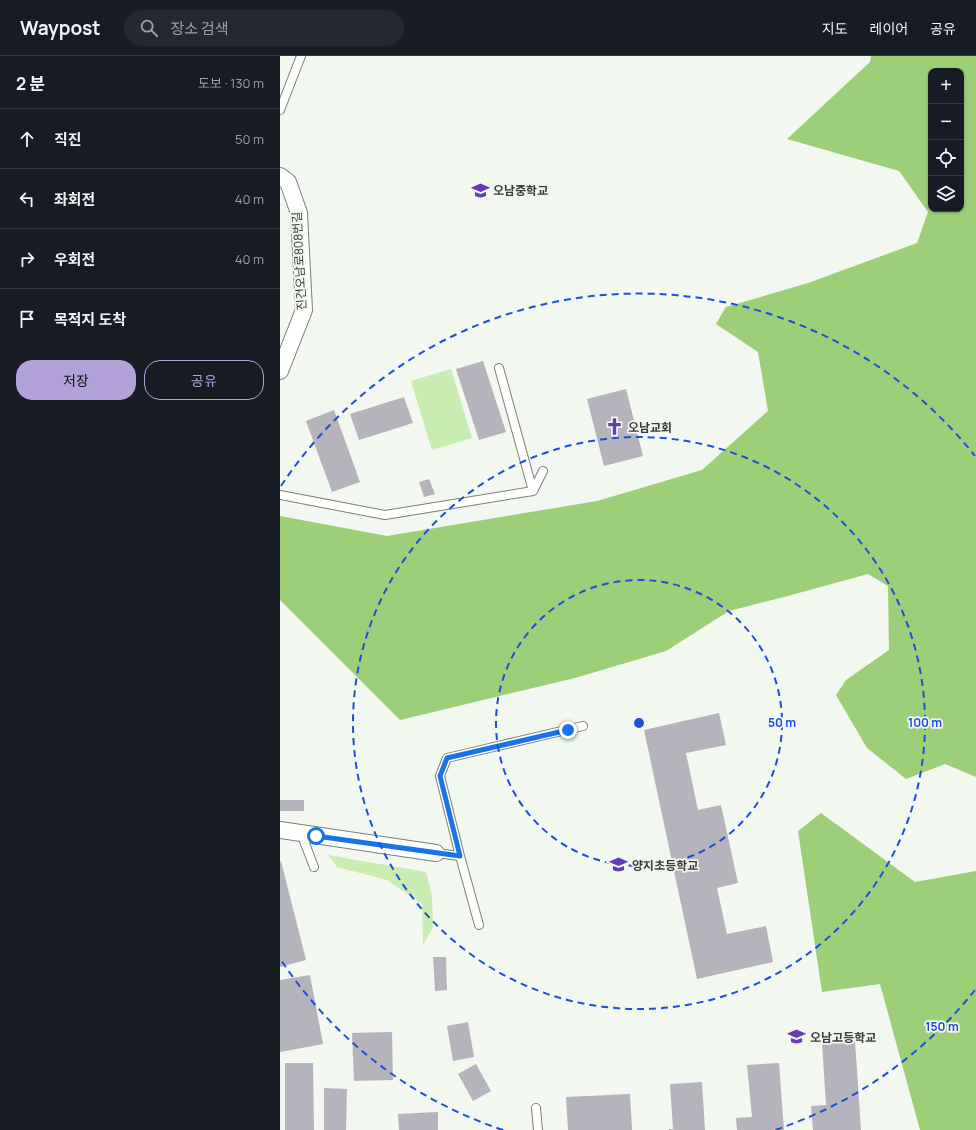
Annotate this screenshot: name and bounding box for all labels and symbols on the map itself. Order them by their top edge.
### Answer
school or university icon: 오남중학교 [470,180,490,200]
place label: 오남중학교 [493,182,548,199]
street label: 진건오남로808번길 [288,211,310,311]
church icon: 오남교회 [605,417,625,437]
place label: 오남교회 [628,419,672,436]
text: 50 m [768,714,796,731]
text: 100 m [908,714,942,731]
centre of rings [632,716,646,730]
route end [559,721,577,739]
route start [307,827,325,845]
school or university icon: 양지초등학교 [609,855,629,875]
place label: 양지초등학교 [632,857,698,874]
text: 150 m [925,1018,959,1035]
school or university icon: 오남고등학교 [787,1027,807,1047]
place label: 오남고등학교 [810,1029,876,1046]

